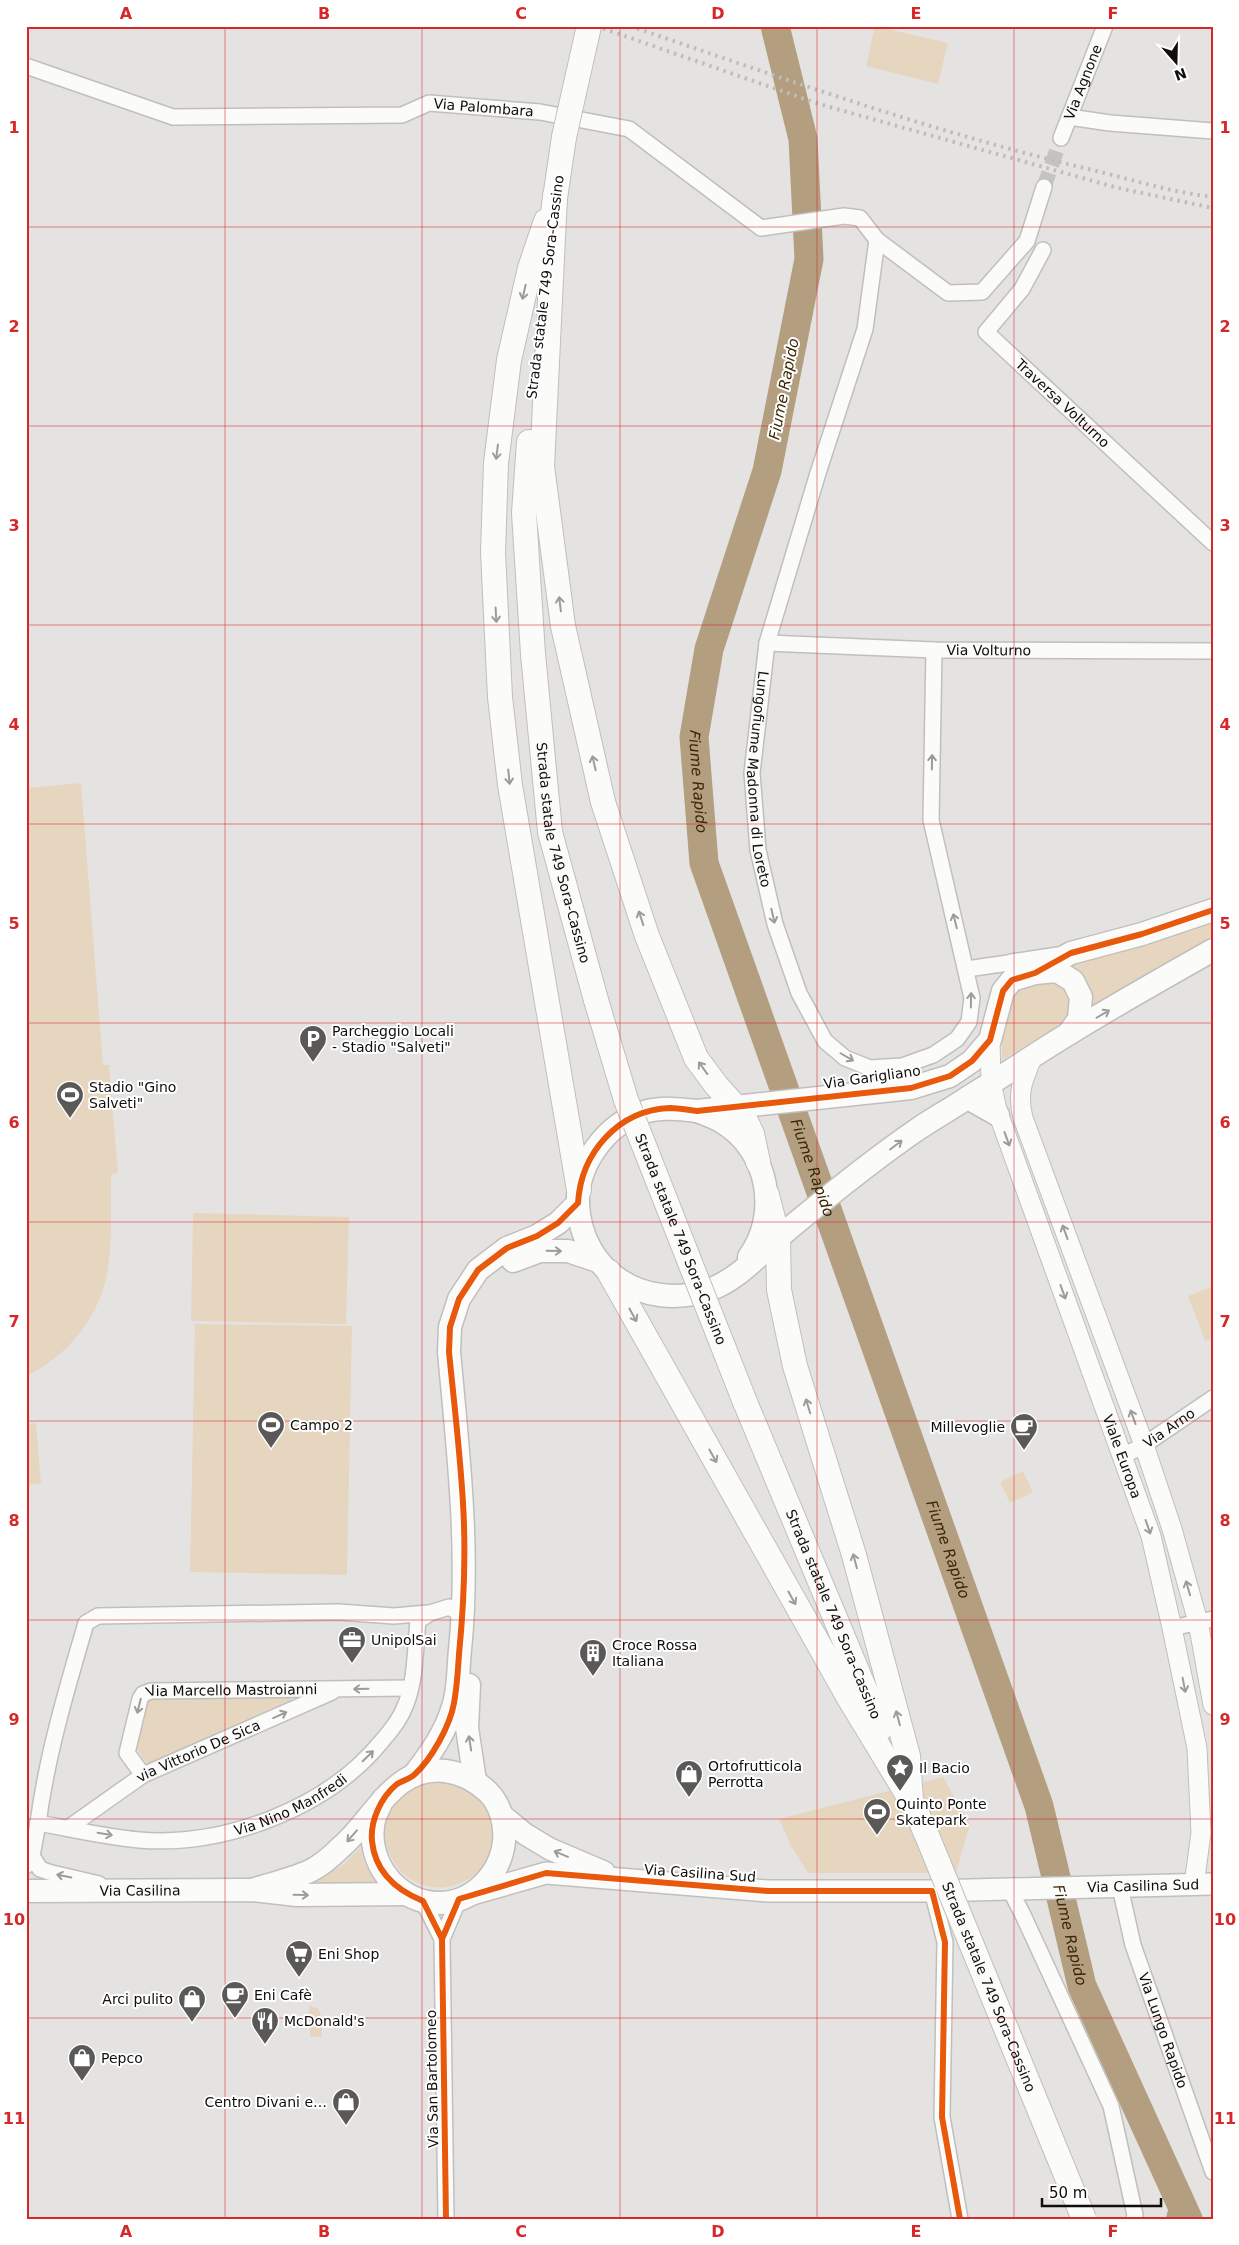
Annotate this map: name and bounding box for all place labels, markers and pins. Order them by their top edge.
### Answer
place label: Parcheggio Locali - Stadio "Salveti" [332,1023,454,1055]
parking icon: Parcheggio Locali - Stadio "Salveti" [298,1024,328,1063]
place label: Stadio "Gino Salveti" [89,1079,176,1111]
sports icon: Stadio "Gino Salveti" [55,1080,85,1119]
sports icon: Campo 2 [256,1410,286,1449]
cafe icon: Millevoglie [1009,1412,1039,1451]
place label: Campo 2 [290,1417,353,1433]
place label: Millevoglie [931,1419,1005,1435]
office icon: UnipolSai [337,1625,367,1664]
place label: UnipolSai [371,1632,437,1648]
place label: Croce Rossa Italiana [612,1637,697,1669]
building icon: Croce Rossa Italiana [578,1638,608,1677]
place icon: Il Bacio [885,1753,915,1792]
place label: Ortofrutticola Perrotta [708,1758,802,1790]
shop icon: Ortofrutticola Perrotta [674,1759,704,1798]
place label: Il Bacio [919,1760,970,1776]
place label: Quinto Ponte Skatepark [896,1796,987,1828]
sports icon: Quinto Ponte Skatepark [862,1797,892,1836]
supermarket icon: Eni Shop [284,1939,314,1978]
place label: Eni Shop [318,1946,379,1962]
cafe icon: Eni Cafè [220,1980,250,2019]
shop icon: Arci pulito [177,1984,207,2023]
place label: Eni Cafè [254,1987,312,2003]
place label: Arci pulito [102,1991,173,2007]
restaurant icon: McDonald's [250,2006,280,2045]
place label: McDonald's [284,2013,365,2029]
shop icon: Pepco [67,2043,97,2082]
place label: Pepco [101,2050,143,2066]
shop icon: Centro Divani e… [331,2087,361,2126]
place label: Centro Divani e… [204,2094,327,2110]

